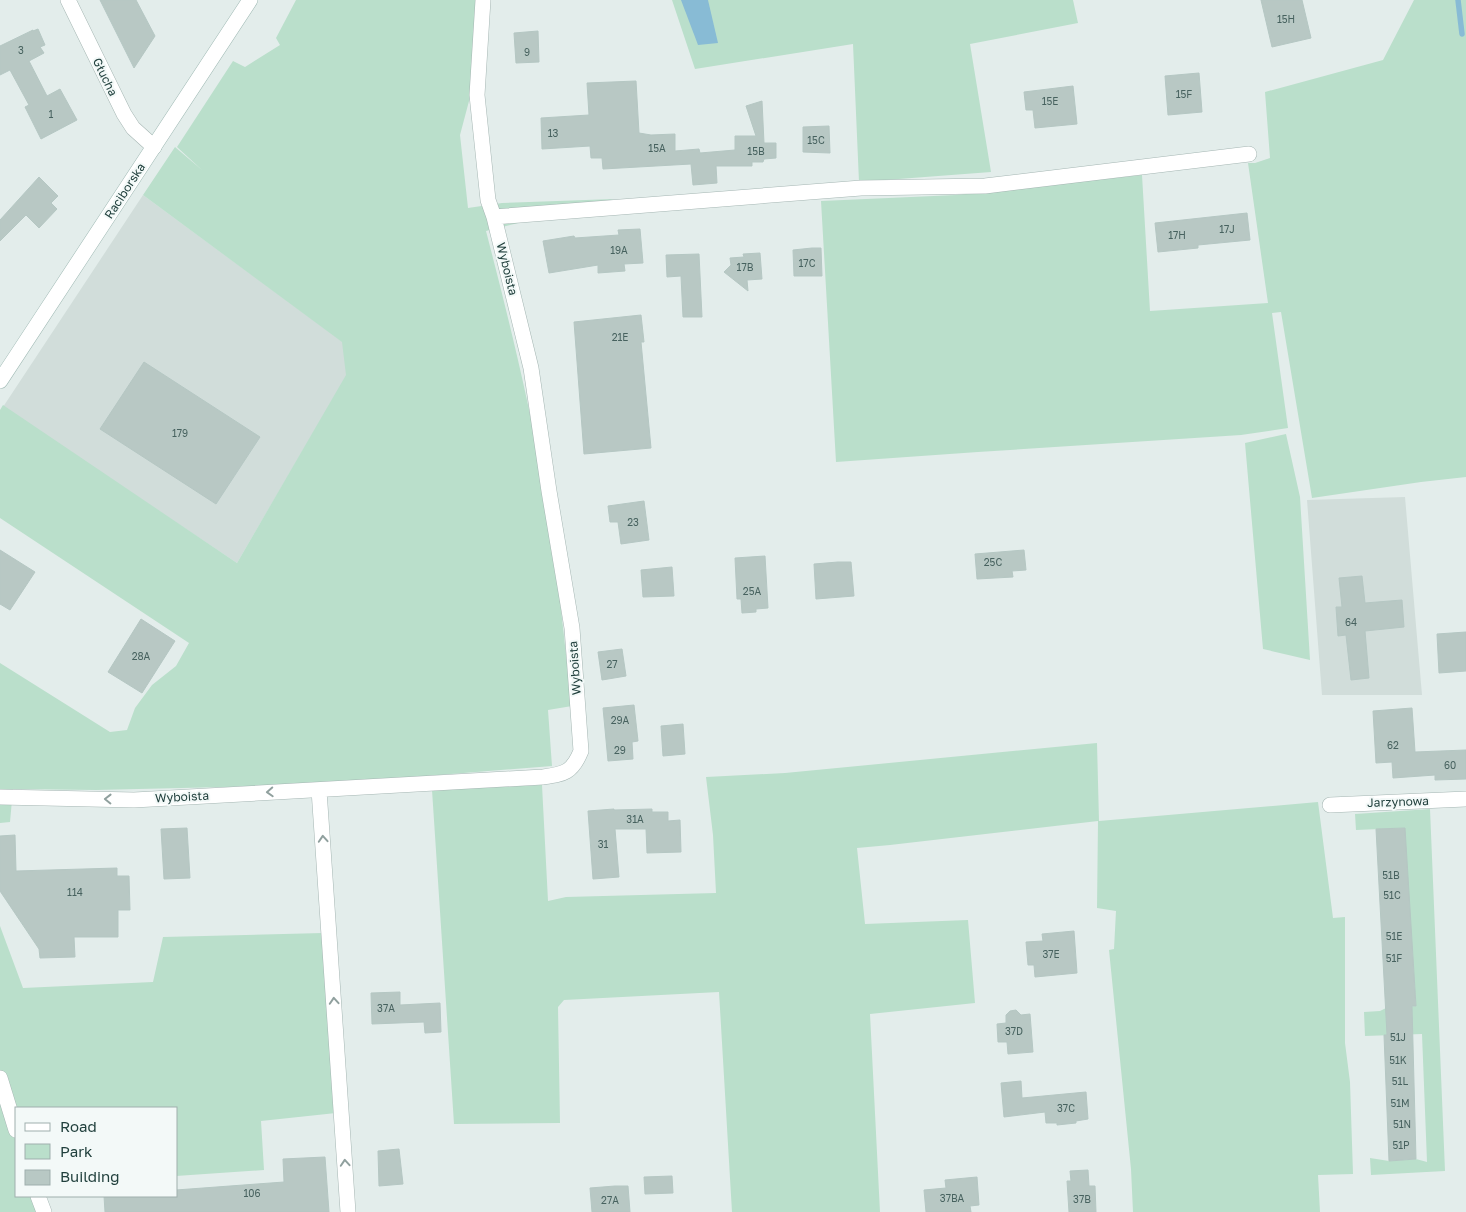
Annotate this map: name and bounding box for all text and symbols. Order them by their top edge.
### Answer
house number: 15H [1277,13,1295,25]
house number: 3 [18,44,24,56]
house number: 9 [524,46,530,58]
street label: Głucha [90,55,121,98]
house number: 15F [1176,88,1192,100]
house number: 15E [1042,95,1058,107]
house number: 1 [49,108,54,120]
house number: 13 [548,127,558,139]
house number: 15C [807,134,825,146]
house number: 15A [648,142,666,154]
house number: 15B [747,145,765,157]
street label: Raciborska [101,160,148,221]
house number: 17J [1219,223,1235,235]
house number: 17H [1168,229,1186,241]
street label: Wyboista [494,241,521,297]
house number: 19A [610,244,628,256]
house number: 17C [799,257,816,269]
house number: 17B [737,261,754,273]
house number: 21E [612,331,628,343]
house number: 179 [172,427,188,439]
house number: 23 [627,516,639,528]
house number: 25C [984,556,1002,568]
house number: 25A [743,585,761,597]
house number: 64 [1345,616,1357,628]
street label: Wyboista [565,641,584,695]
house number: 28A [132,650,151,662]
house number: 27 [606,658,618,670]
house number: 29A [611,714,630,726]
house number: 62 [1387,739,1399,751]
house number: 29 [614,744,626,756]
house number: 60 [1444,759,1456,771]
one-way arrow [266,787,274,798]
street label: Wyboista [155,788,209,805]
street label: Jarzynowa [1367,793,1429,810]
one-way arrow [104,794,112,805]
house number: 31A [626,813,644,825]
one-way arrow [317,835,328,843]
house number: 31 [598,838,608,850]
house number: 51B [1382,869,1400,881]
house number: 114 [67,886,83,898]
house number: 51C [1383,889,1401,901]
house number: 51E [1386,930,1402,942]
house number: 37E [1042,948,1060,960]
house number: 51F [1386,952,1402,964]
one-way arrow [328,997,339,1005]
house number: 37A [377,1002,395,1014]
house number: 37D [1005,1025,1023,1037]
house number: 51J [1390,1031,1406,1043]
house number: 51K [1389,1054,1407,1066]
house number: 51L [1392,1075,1408,1087]
house number: 51M [1390,1097,1410,1109]
house number: 37C [1057,1102,1075,1114]
legend [15,1107,178,1197]
text: Road [60,1117,97,1135]
house number: 51N [1393,1118,1411,1130]
house number: 51P [1392,1139,1410,1151]
text: Park [60,1142,93,1160]
one-way arrow [339,1159,350,1167]
text: Building [60,1167,120,1185]
house number: 106 [243,1187,261,1199]
house number: 37BA [940,1192,964,1204]
house number: 37B [1073,1193,1091,1205]
house number: 27A [601,1194,619,1206]

